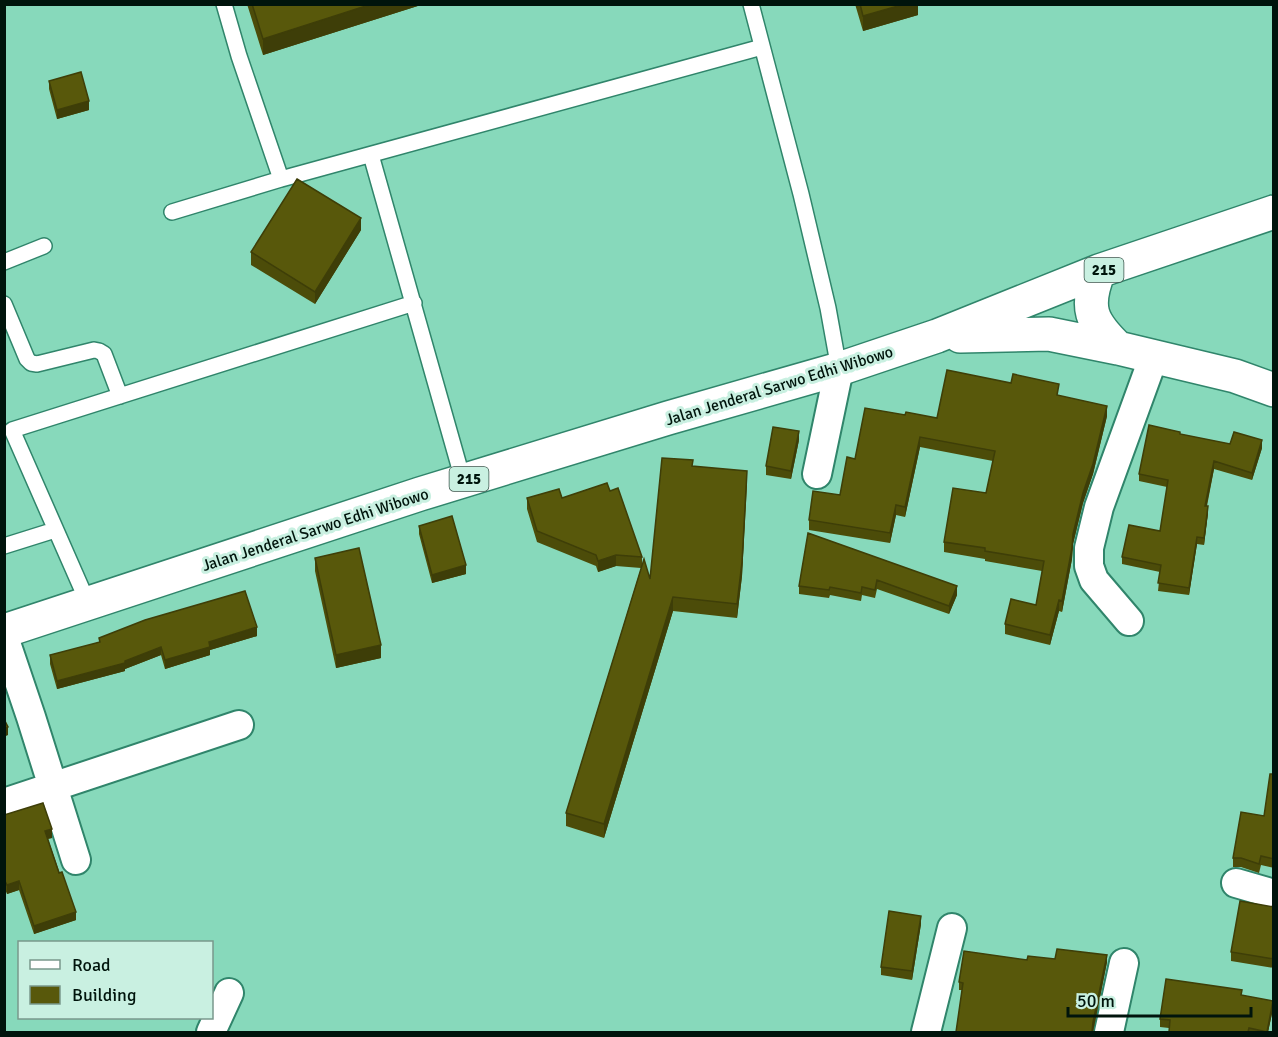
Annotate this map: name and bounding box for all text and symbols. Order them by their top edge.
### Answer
road number: 215 [1084,258,1124,282]
street label: Jalan Jenderal Sarwo Edhi Wibowo [663,342,896,430]
road number: 215 [450,467,488,491]
street label: Jalan Jenderal Sarwo Edhi Wibowo [200,484,431,576]
legend [18,941,213,1019]
text: Road [72,954,111,976]
scale bar [1068,980,1251,1018]
text: Building [72,984,136,1006]
text: 50 m [1077,990,1115,1012]

